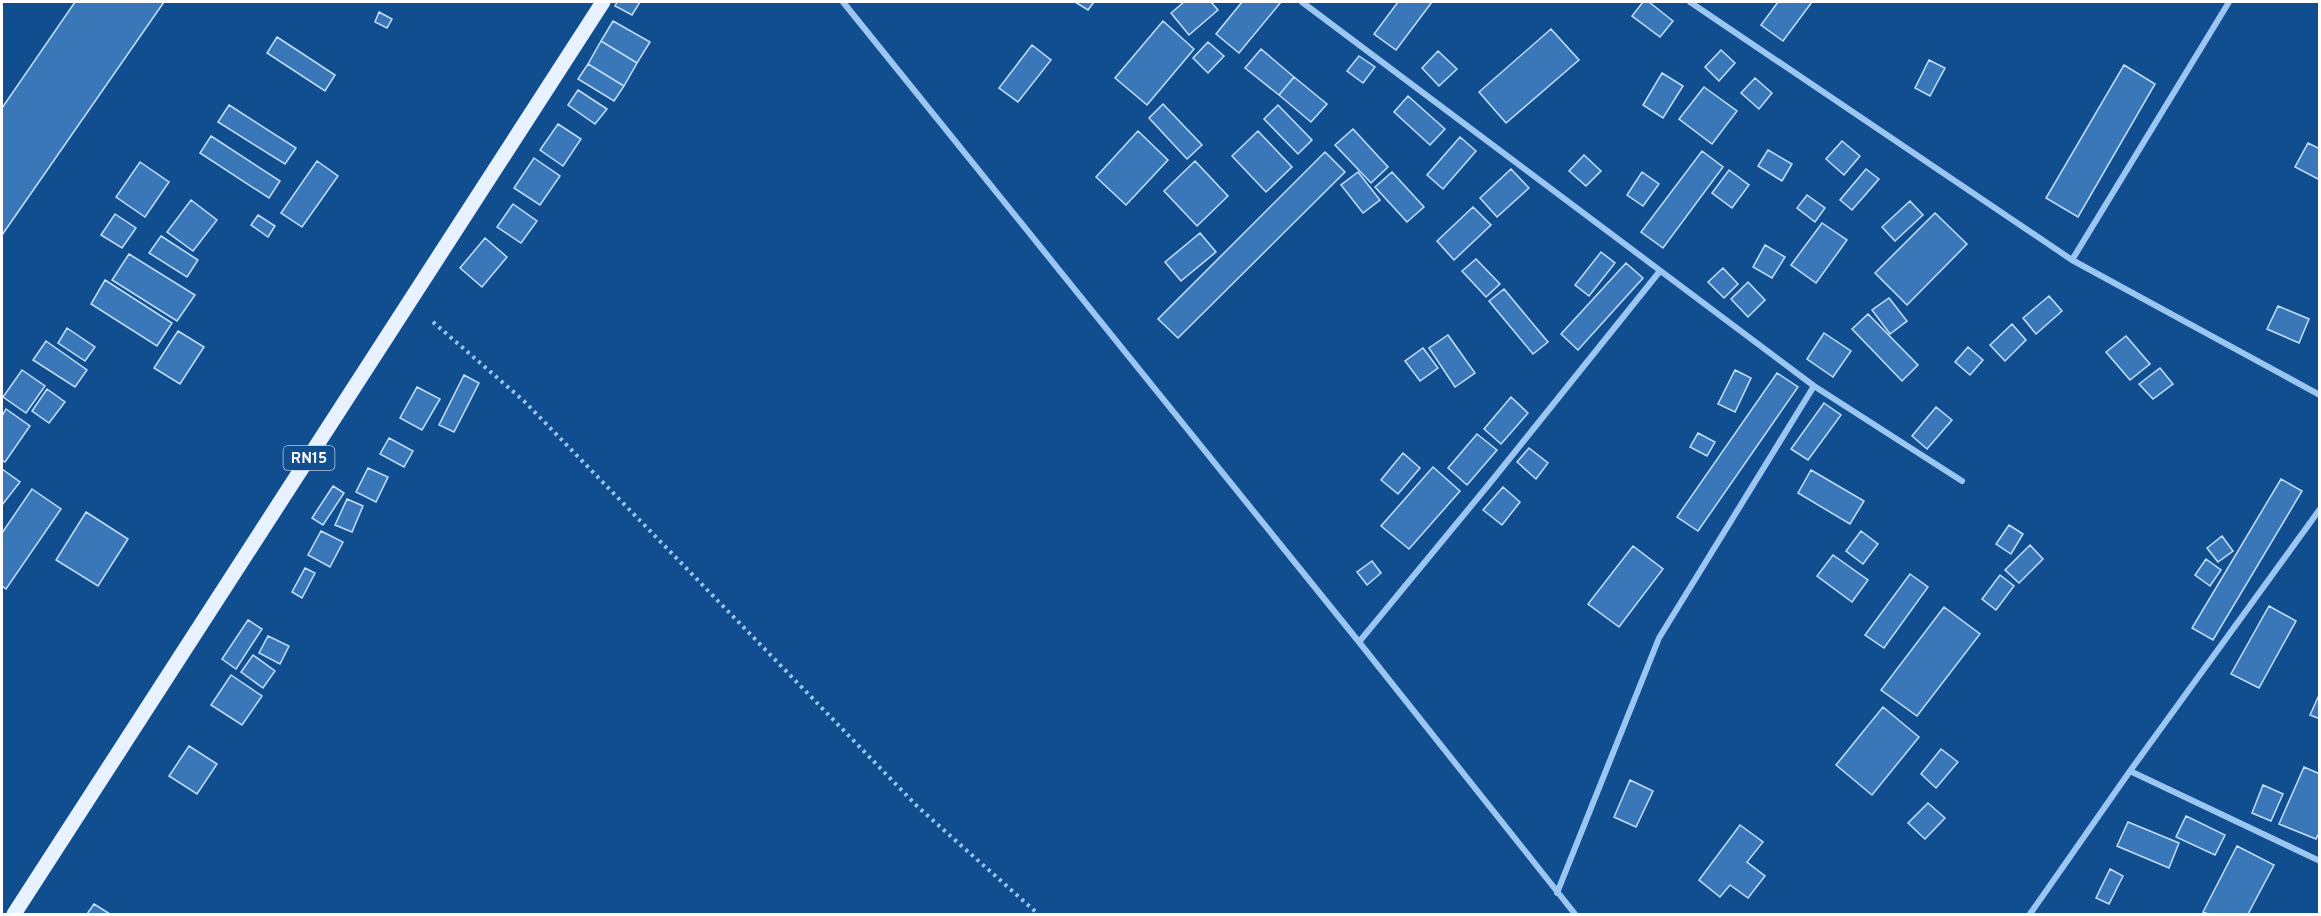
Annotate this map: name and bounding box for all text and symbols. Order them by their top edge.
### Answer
road number: RN15 [284,446,334,470]

